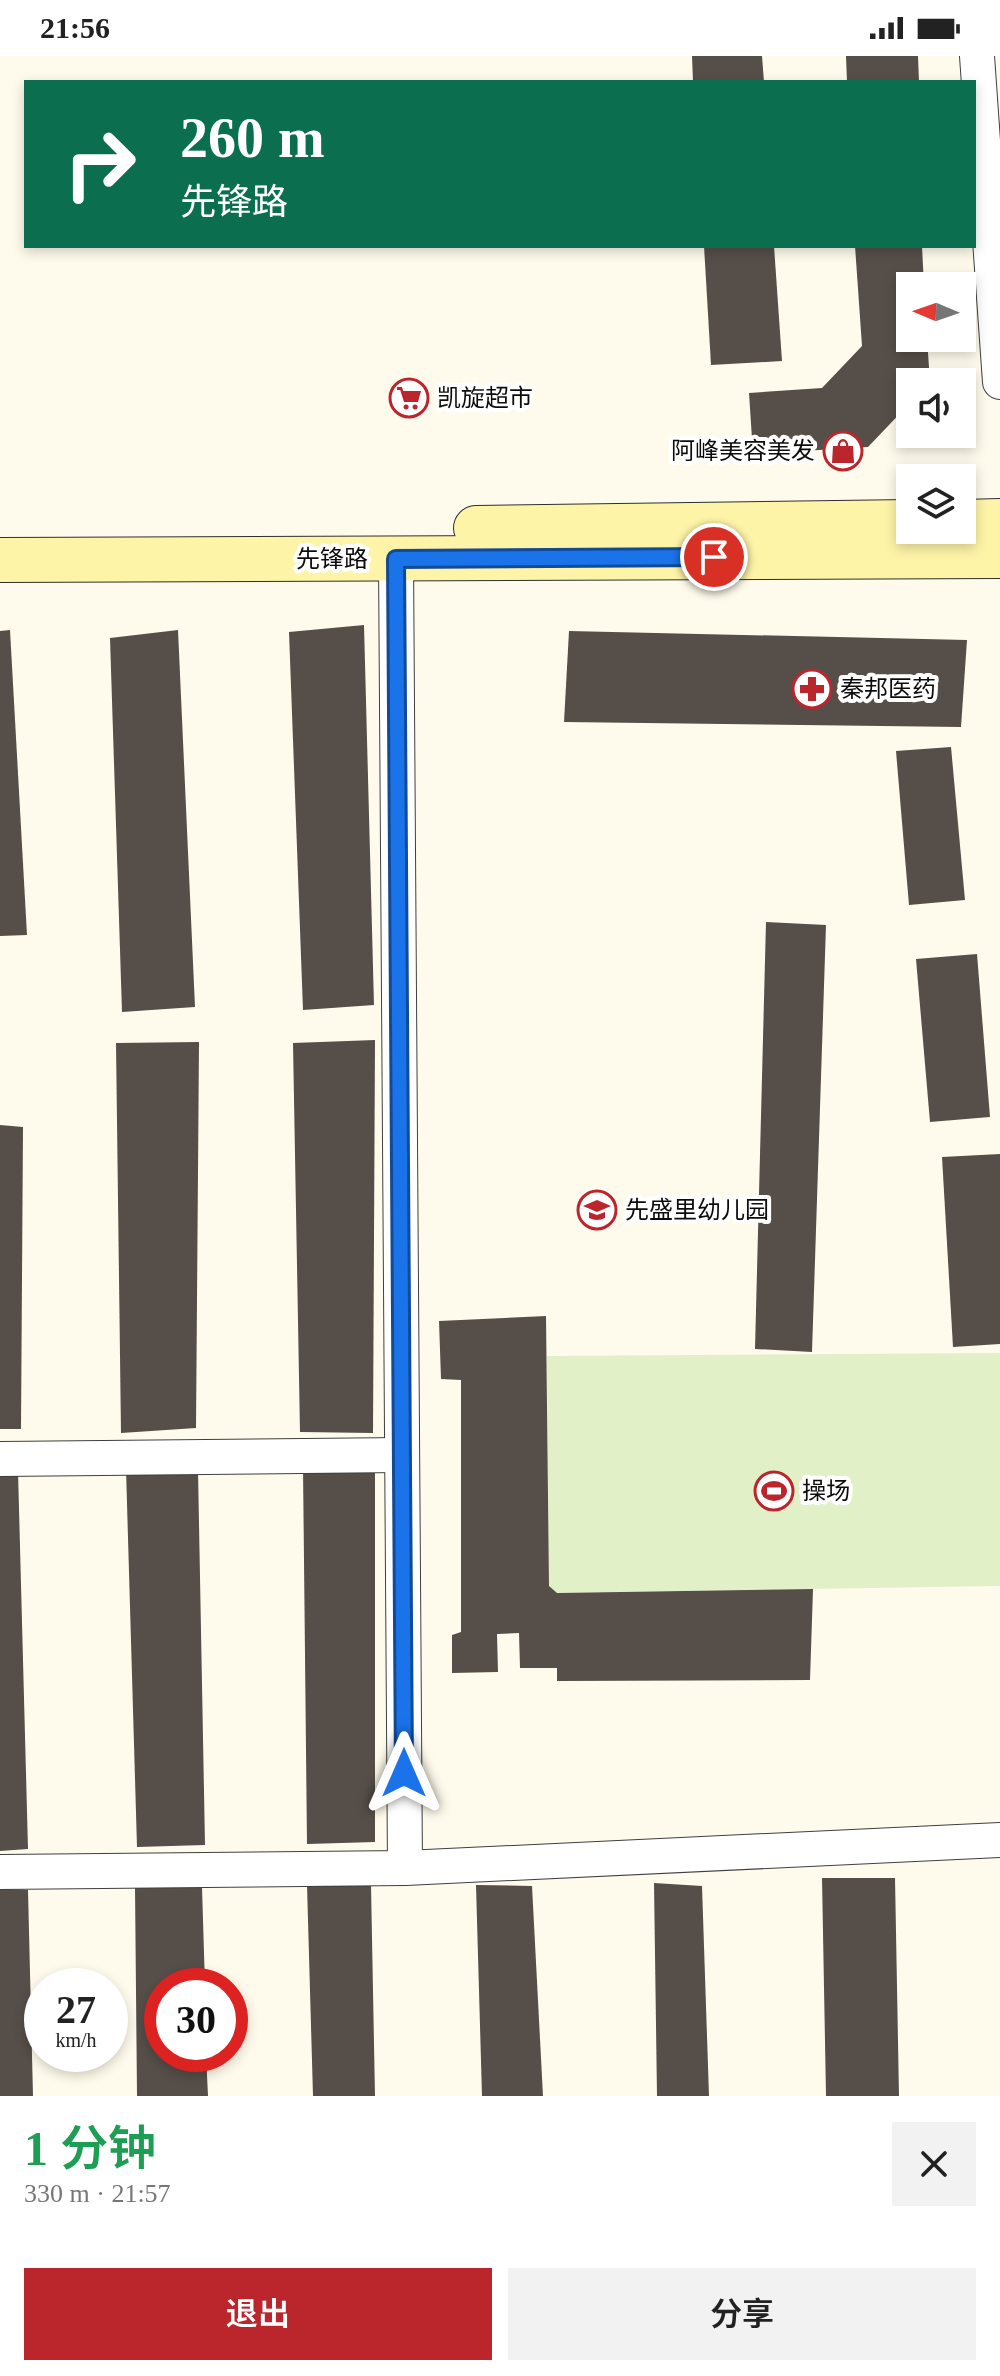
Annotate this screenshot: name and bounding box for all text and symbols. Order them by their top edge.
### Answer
text: 21:56 [40,11,110,44]
text: 260 m [180,107,325,169]
icon: right [48,112,152,216]
text: 先锋路 [180,182,288,222]
north arrow [896,272,976,352]
map controls [896,272,976,544]
button: sound [896,368,976,448]
supermarket icon: 凯旋超市 [388,377,430,419]
place label: 凯旋超市 [437,385,533,411]
shop icon: 阿峰美容美发 [822,430,864,472]
place label: 阿峰美容美发 [671,438,815,464]
button: layers [896,464,976,544]
pin [680,523,748,591]
icon: arrive [692,535,736,579]
street label: 先锋路 [296,546,368,572]
pharmacy icon: 秦邦医药 [791,668,833,710]
place label: 秦邦医药 [840,676,936,702]
school or university icon: 先盛里幼儿园 [576,1189,618,1231]
place label: 先盛里幼儿园 [625,1197,769,1223]
sports icon: 操场 [753,1470,795,1512]
place label: 操场 [802,1478,850,1504]
position arrow [362,1731,446,1815]
speed limit sign: 30 [144,1968,248,2072]
text: 27 [56,1987,96,2032]
text: km/h [55,2029,97,2051]
text: 1 分钟 [24,2122,156,2175]
button: close [892,2122,976,2206]
text: 330 m · 21:57 [24,2179,171,2208]
button: 退出 [24,2268,492,2360]
button: 分享 [508,2268,976,2360]

